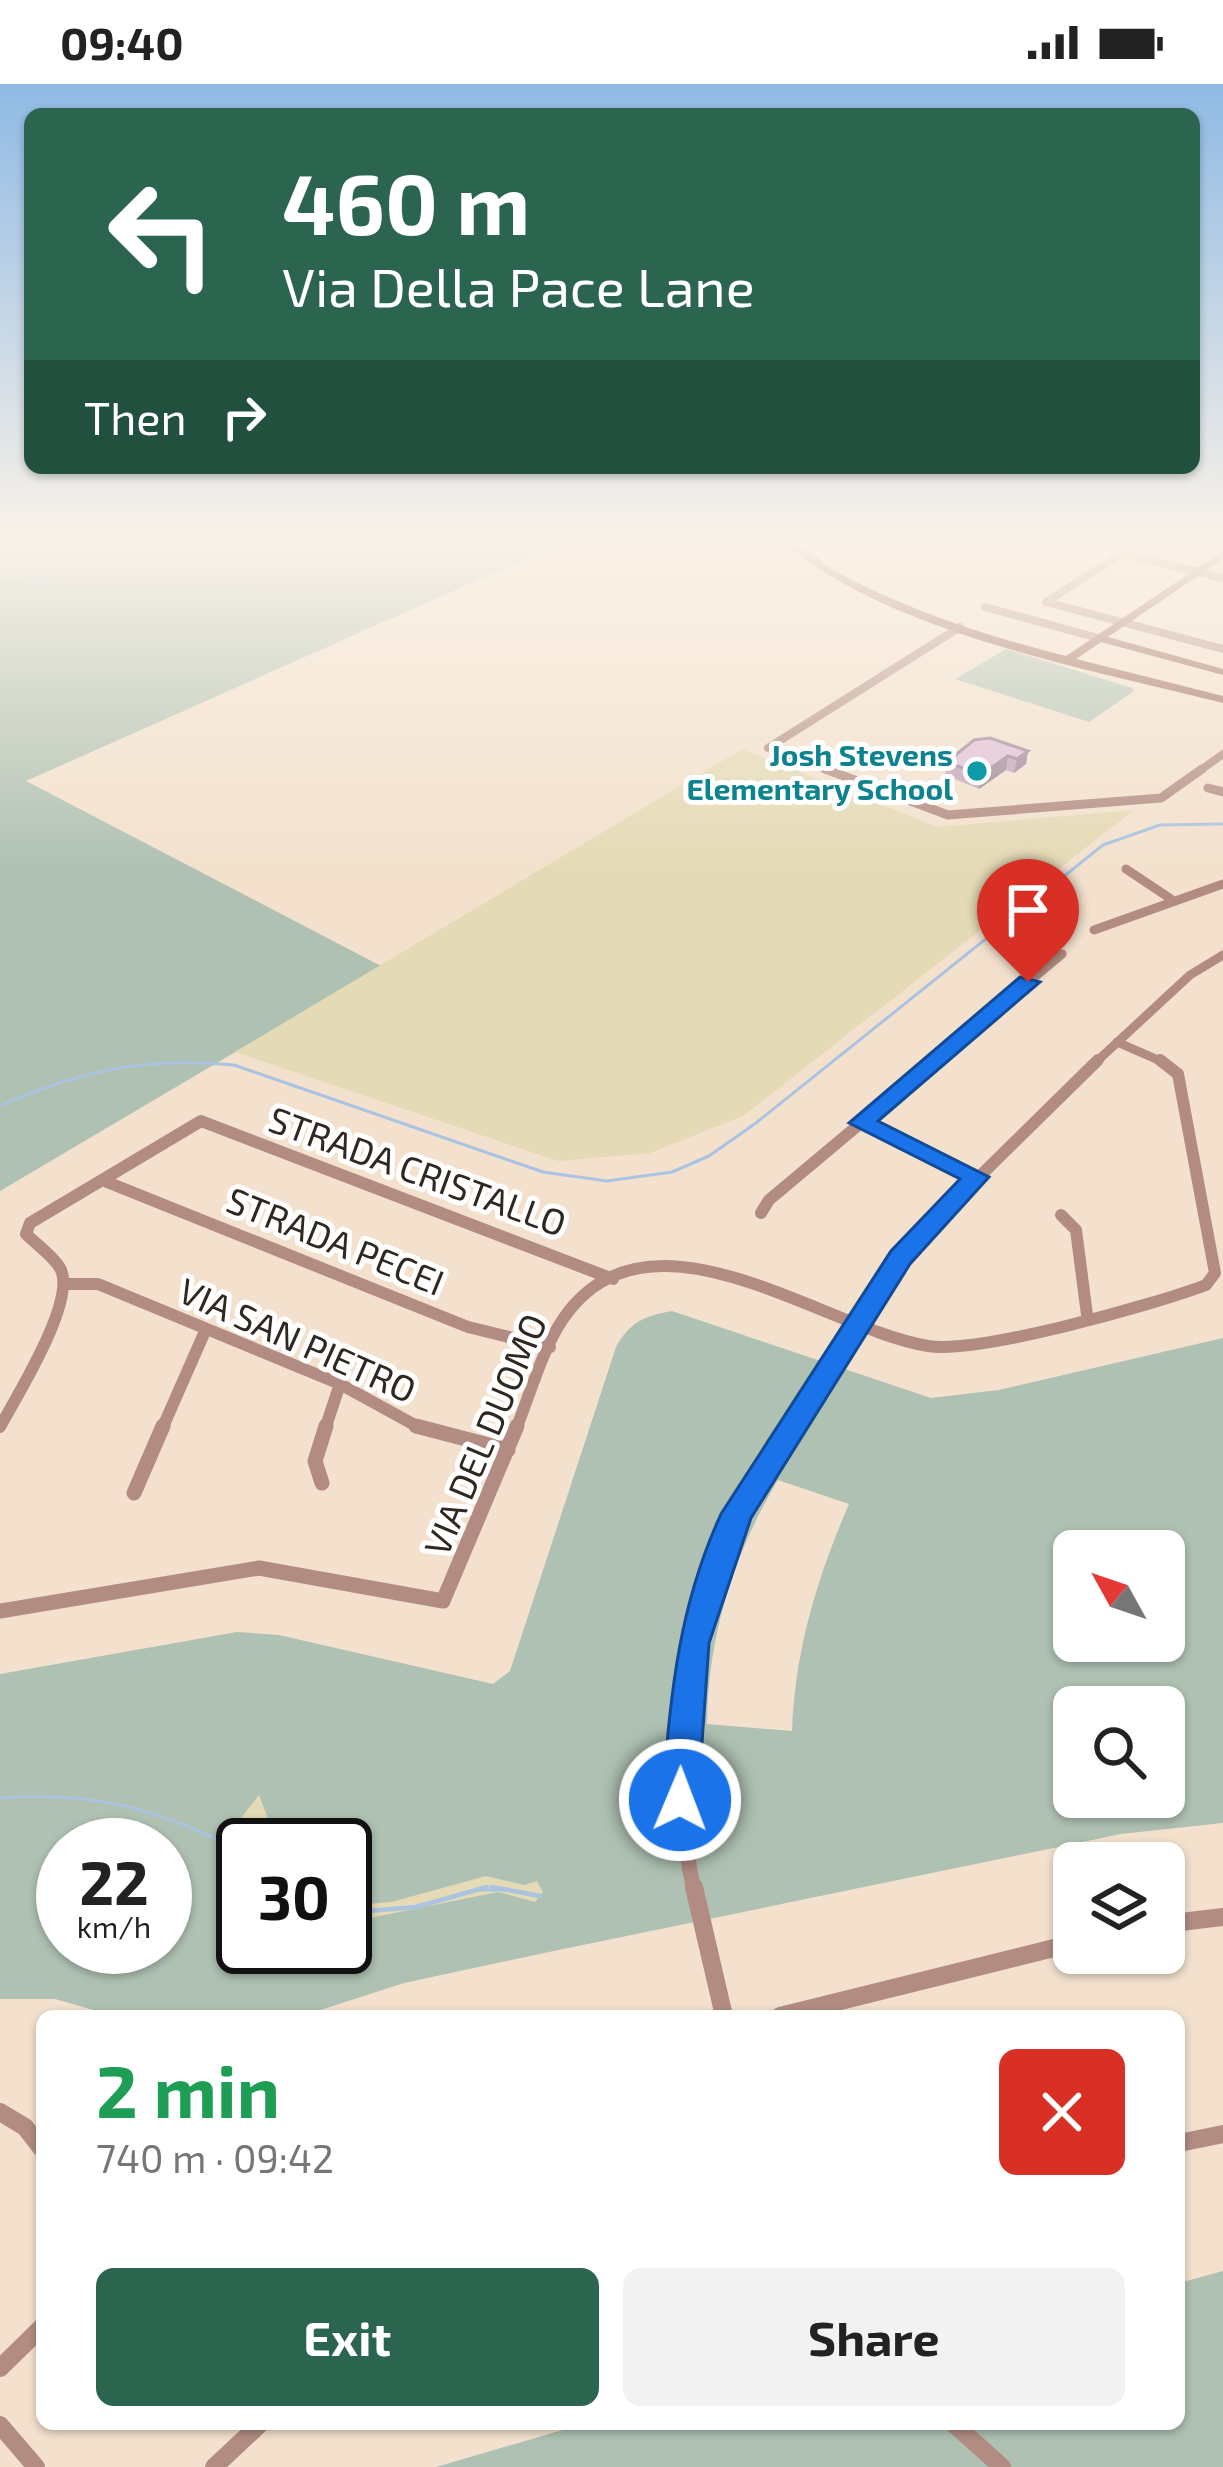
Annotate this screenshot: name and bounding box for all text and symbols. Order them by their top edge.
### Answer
text: 09:40 [60,15,184,69]
text: 460 m [282,151,530,252]
icon: left [84,156,240,312]
text: Via Della Pace Lane [282,253,755,318]
icon: right [211,384,277,450]
text: Then [84,390,187,444]
place label: Josh Stevens Elementary School [686,736,953,807]
marker: Josh Stevens Elementary School [964,758,990,784]
pin [977,859,1079,982]
icon: arrive [995,877,1061,943]
street label: STRADA CRISTALLO [264,1096,572,1244]
street label: STRADA PECEI [221,1177,451,1303]
street label: VIA SAN PIETRO [173,1268,423,1410]
street label: VIA DEL DUOMO [414,1307,554,1561]
north arrow [1053,1530,1185,1662]
map controls [1053,1530,1185,1974]
button: search [1053,1686,1185,1818]
position arrow [617,1737,743,1863]
speed limit sign: 30 [216,1818,372,1974]
button: layers [1053,1842,1185,1974]
text: 22 [79,1845,149,1917]
text: km/h [77,1908,151,1944]
text: 2 min [96,2046,280,2132]
button: close [999,2049,1125,2175]
text: 740 m · 09:42 [96,2134,334,2181]
button: Exit [96,2268,599,2406]
button: Share [623,2268,1125,2406]

